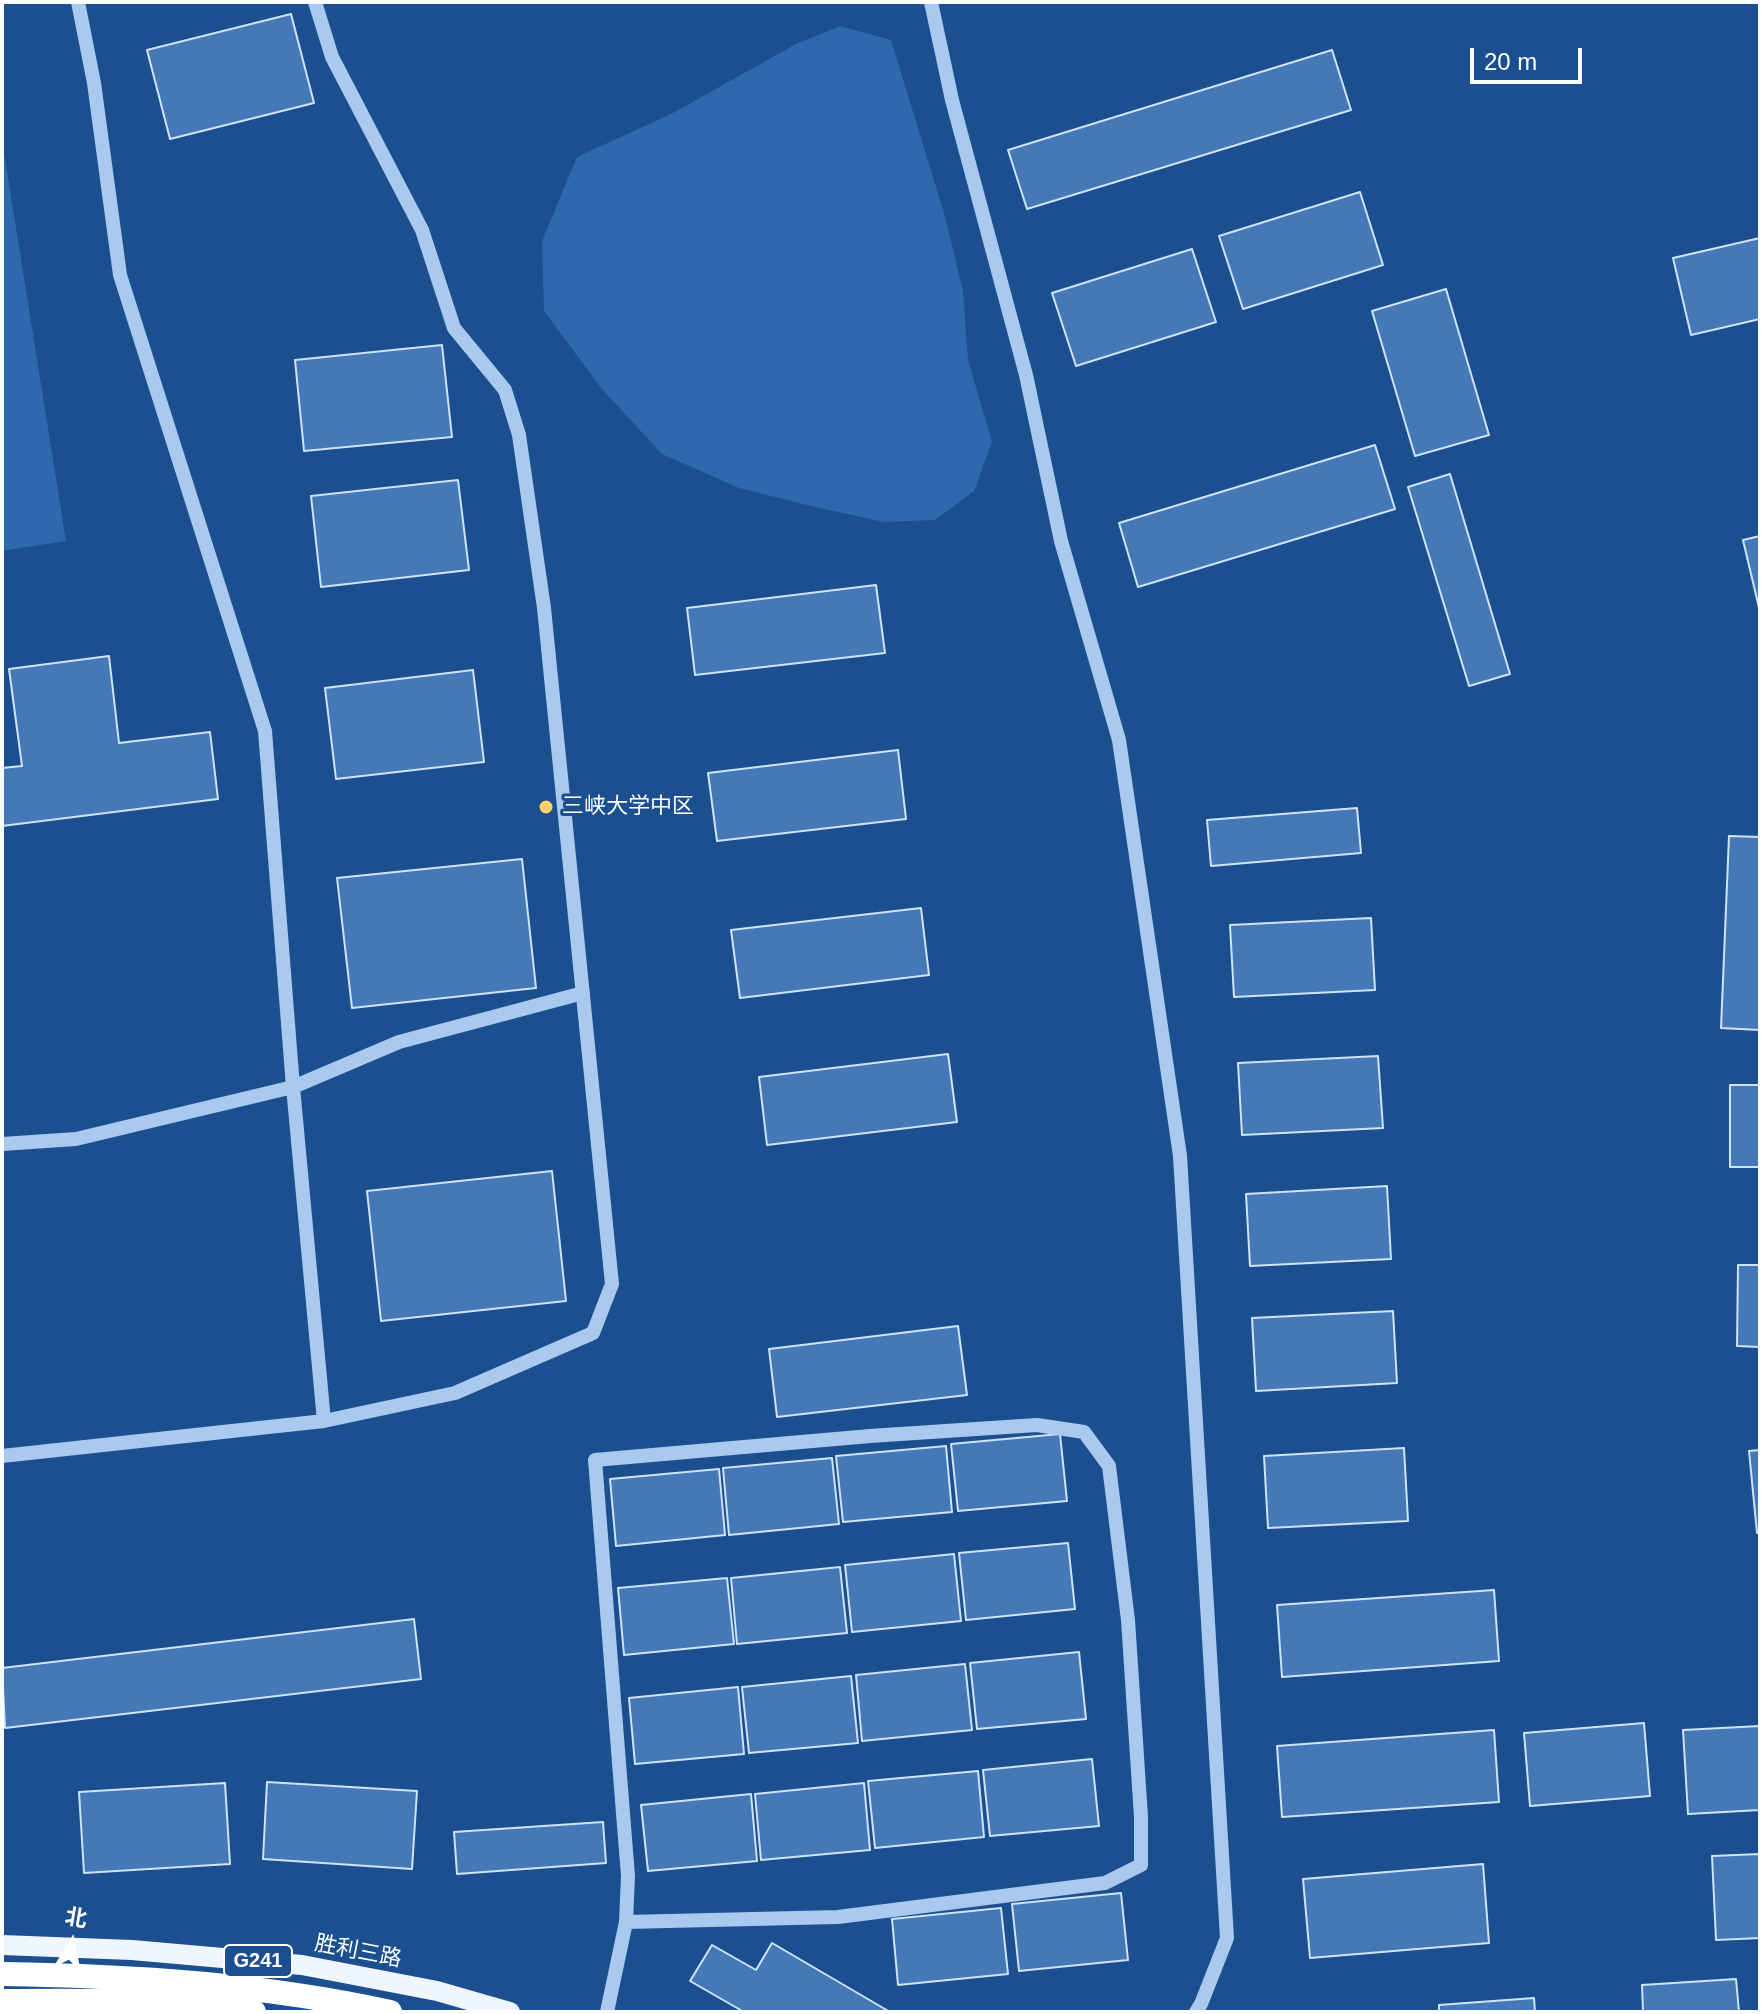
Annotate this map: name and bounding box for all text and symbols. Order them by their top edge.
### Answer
scale bar [1474,32,1586,82]
text: 20 m [1484,48,1537,75]
place label: 三峡大学中区 [562,794,694,820]
marker: 三峡大学中区 [537,798,555,816]
north arrow [32,1902,112,1982]
text: 北 [63,1904,89,1932]
street label: 胜利三路 [312,1931,404,1973]
road number: G241 [224,1945,292,1977]

